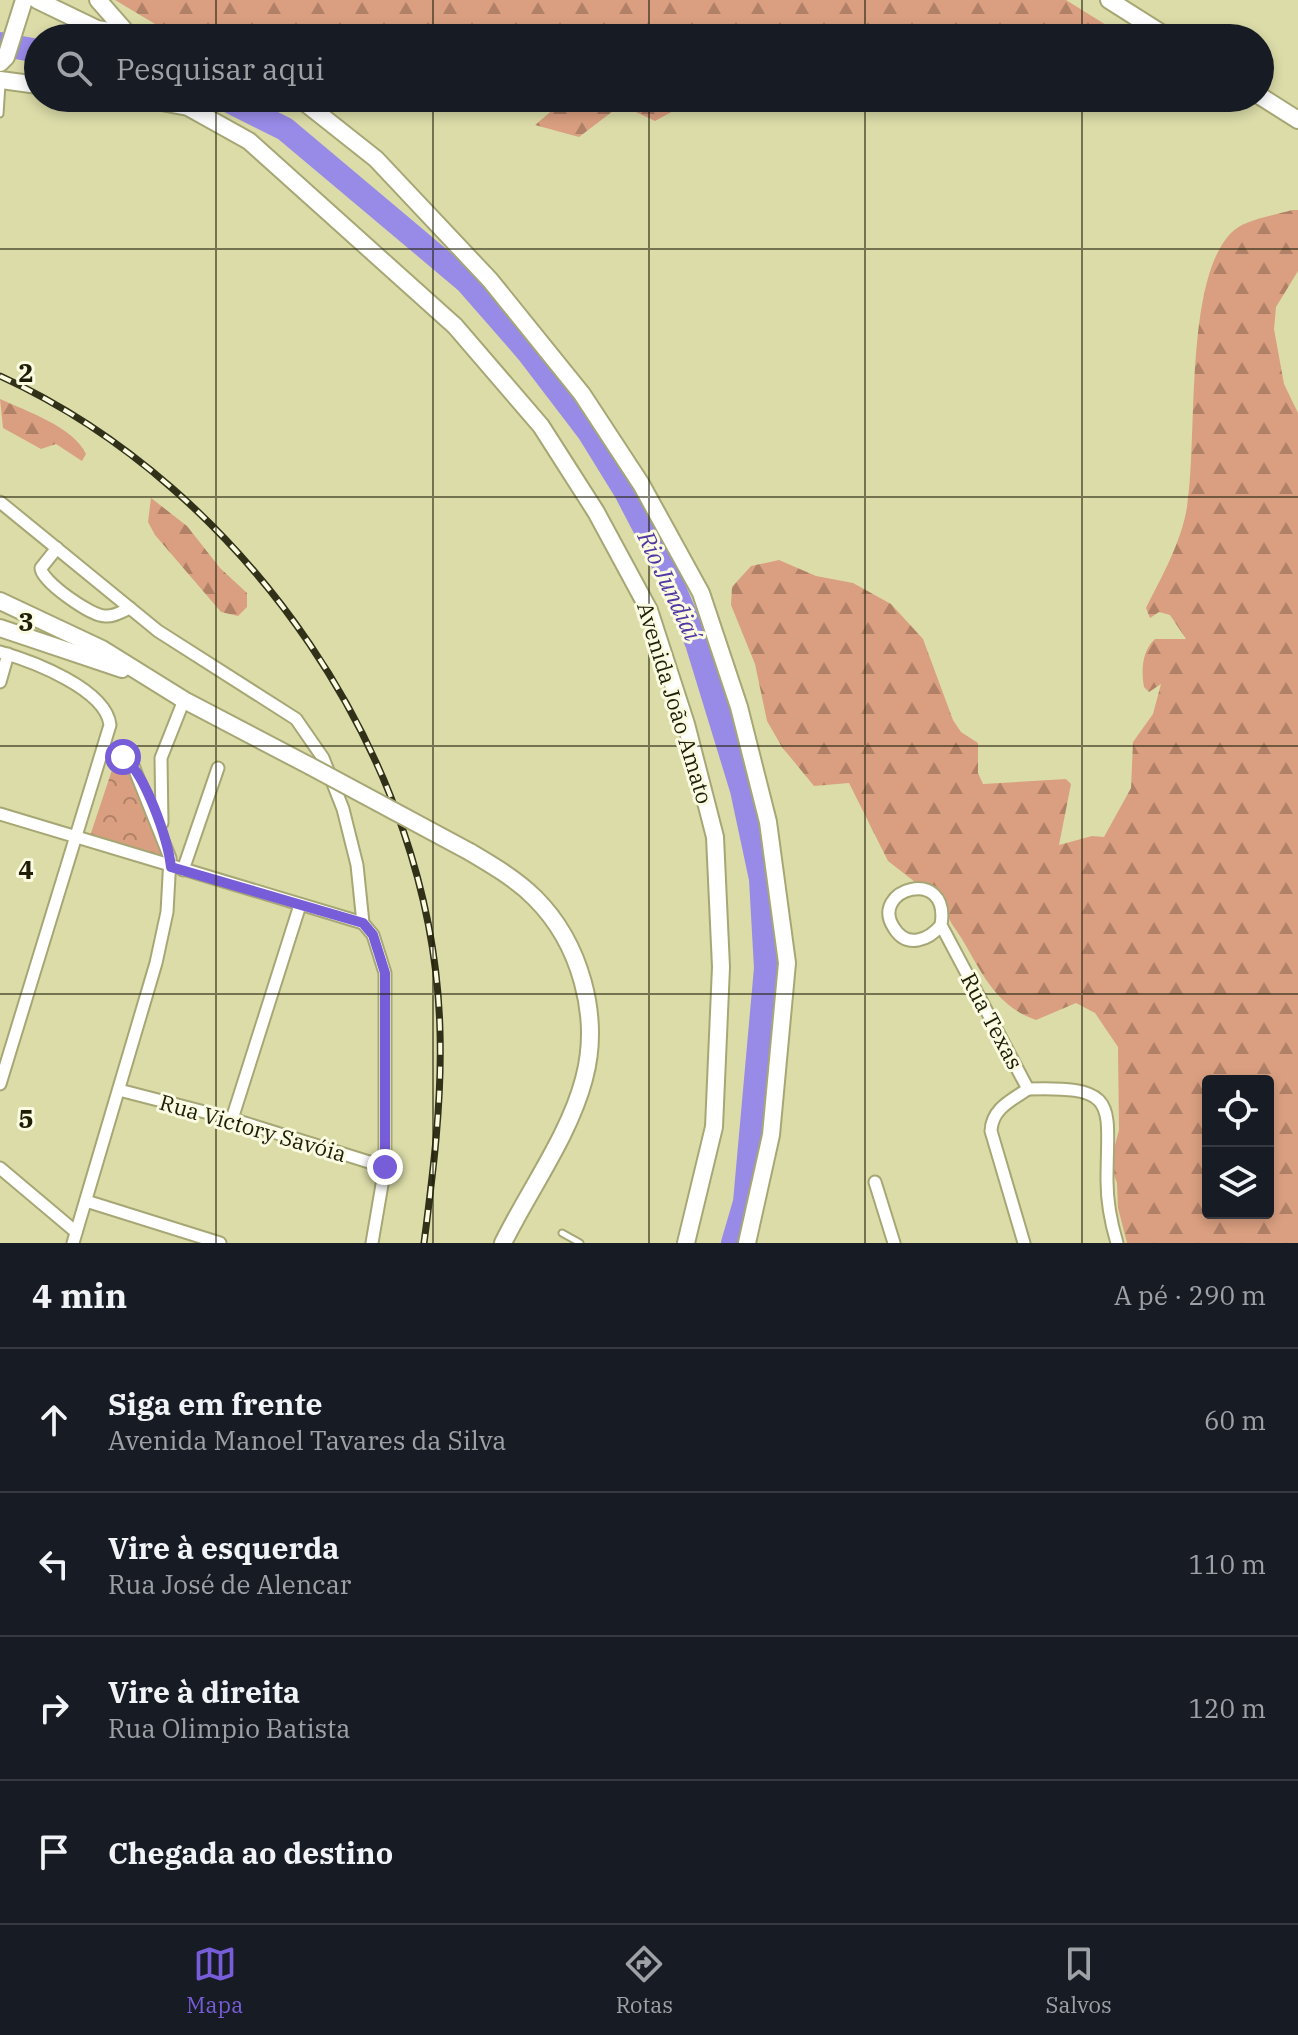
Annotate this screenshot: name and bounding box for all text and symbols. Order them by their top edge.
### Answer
search box [24,24,1274,112]
icon: search [52,46,96,90]
text: Pesquisar aqui [116,49,324,88]
text: 2 [18,355,34,389]
water label: Rio Jundiaí [630,525,710,647]
street label: Avenida João Amato [631,599,720,807]
text: 3 [18,604,34,638]
route start [105,739,141,775]
text: 4 [18,852,34,886]
street label: Rua Texas [955,967,1030,1074]
map controls [1202,1075,1274,1219]
button: locate [1202,1075,1274,1147]
street label: Rua Victory Savóia [156,1087,350,1168]
text: 5 [18,1101,34,1135]
button: layers [1202,1147,1274,1219]
route end [367,1149,403,1185]
text: 4 min [32,1273,127,1317]
text: A pé · 290 m [1114,1278,1266,1312]
text: Siga em frente [108,1384,323,1423]
icon: ahead [32,1398,76,1442]
text: 60 m [1204,1403,1266,1437]
text: Avenida Manoel Tavares da Silva [108,1423,507,1457]
text: Vire à esquerda [108,1528,339,1567]
icon: left [32,1542,76,1586]
text: 110 m [1188,1547,1266,1581]
text: Rua José de Alencar [108,1567,351,1601]
text: Vire à direita [108,1672,300,1711]
icon: right [32,1686,76,1730]
text: 120 m [1188,1691,1266,1725]
text: Rua Olimpio Batista [108,1711,350,1745]
icon: arrive [32,1830,76,1874]
text: Chegada ao destino [108,1833,393,1872]
tab: Mapa [186,1942,243,2019]
tab: Rotas [616,1942,673,2019]
tab: Salvos [1046,1942,1112,2019]

